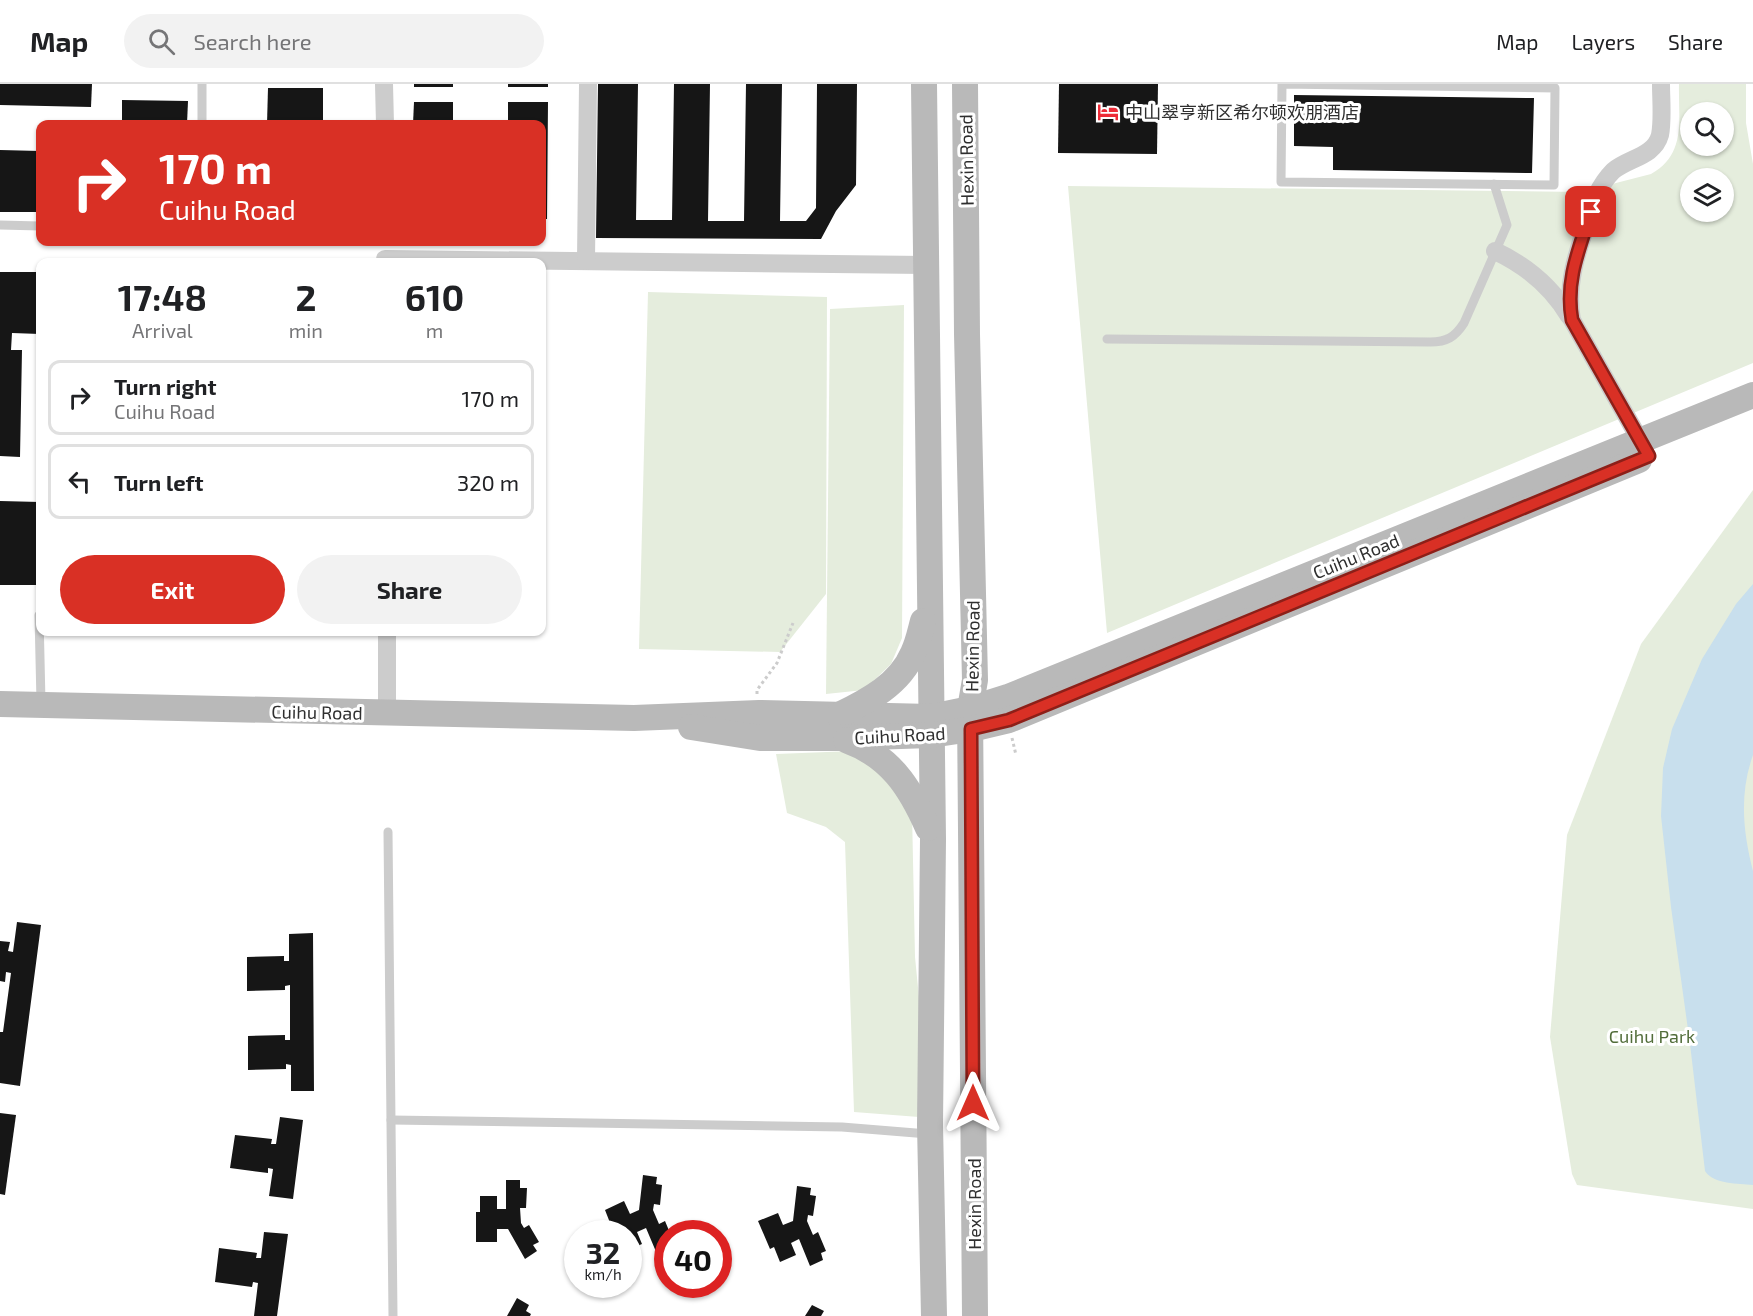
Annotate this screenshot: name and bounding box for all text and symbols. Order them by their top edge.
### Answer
search box [124,14,544,68]
text: Map [30,24,88,58]
icon: search [145,25,178,58]
text: Search here [193,28,312,54]
text: Map [1496,29,1538,54]
text: Layers [1571,29,1635,54]
text: Share [1668,29,1723,54]
hotel icon: 中山翠亨新区希尔顿欢朋酒店 [1096,100,1120,124]
place label: 中山翠亨新区希尔顿欢朋酒店 [1125,101,1359,123]
map controls [1680,102,1734,222]
button: search [1680,102,1734,156]
street label: Hexin Road [954,114,978,206]
text: 170 m [159,142,272,192]
icon: right [60,144,138,222]
button: layers [1680,168,1734,222]
pin [1565,186,1616,237]
text: Cuihu Road [159,193,296,225]
icon: arrive [1574,195,1607,228]
text: 17:48 [118,275,207,318]
text: 2 [295,275,316,318]
text: 610 [405,275,464,318]
text: Arrival [132,318,193,342]
text: min [289,318,323,342]
text: m [426,318,443,342]
text: Turn right [114,373,216,399]
icon: right [63,381,96,414]
text: 170 m [462,385,519,411]
text: Cuihu Road [114,399,215,423]
icon: left [63,465,96,498]
text: Turn left [114,469,203,495]
text: 320 m [457,469,519,495]
street label: Cuihu Road [1310,529,1402,583]
button: Exit [60,555,285,624]
button: Share [297,555,522,624]
street label: Hexin Road [960,600,984,692]
street label: Cuihu Road [271,700,363,724]
street label: Cuihu Road [854,722,946,748]
park label: Cuihu Park [1609,1025,1695,1047]
position arrow [941,1071,1005,1135]
street label: Hexin Road [963,1158,985,1250]
speed limit sign: 40 [654,1220,732,1298]
text: 32 [586,1234,620,1270]
text: km/h [584,1265,622,1283]

